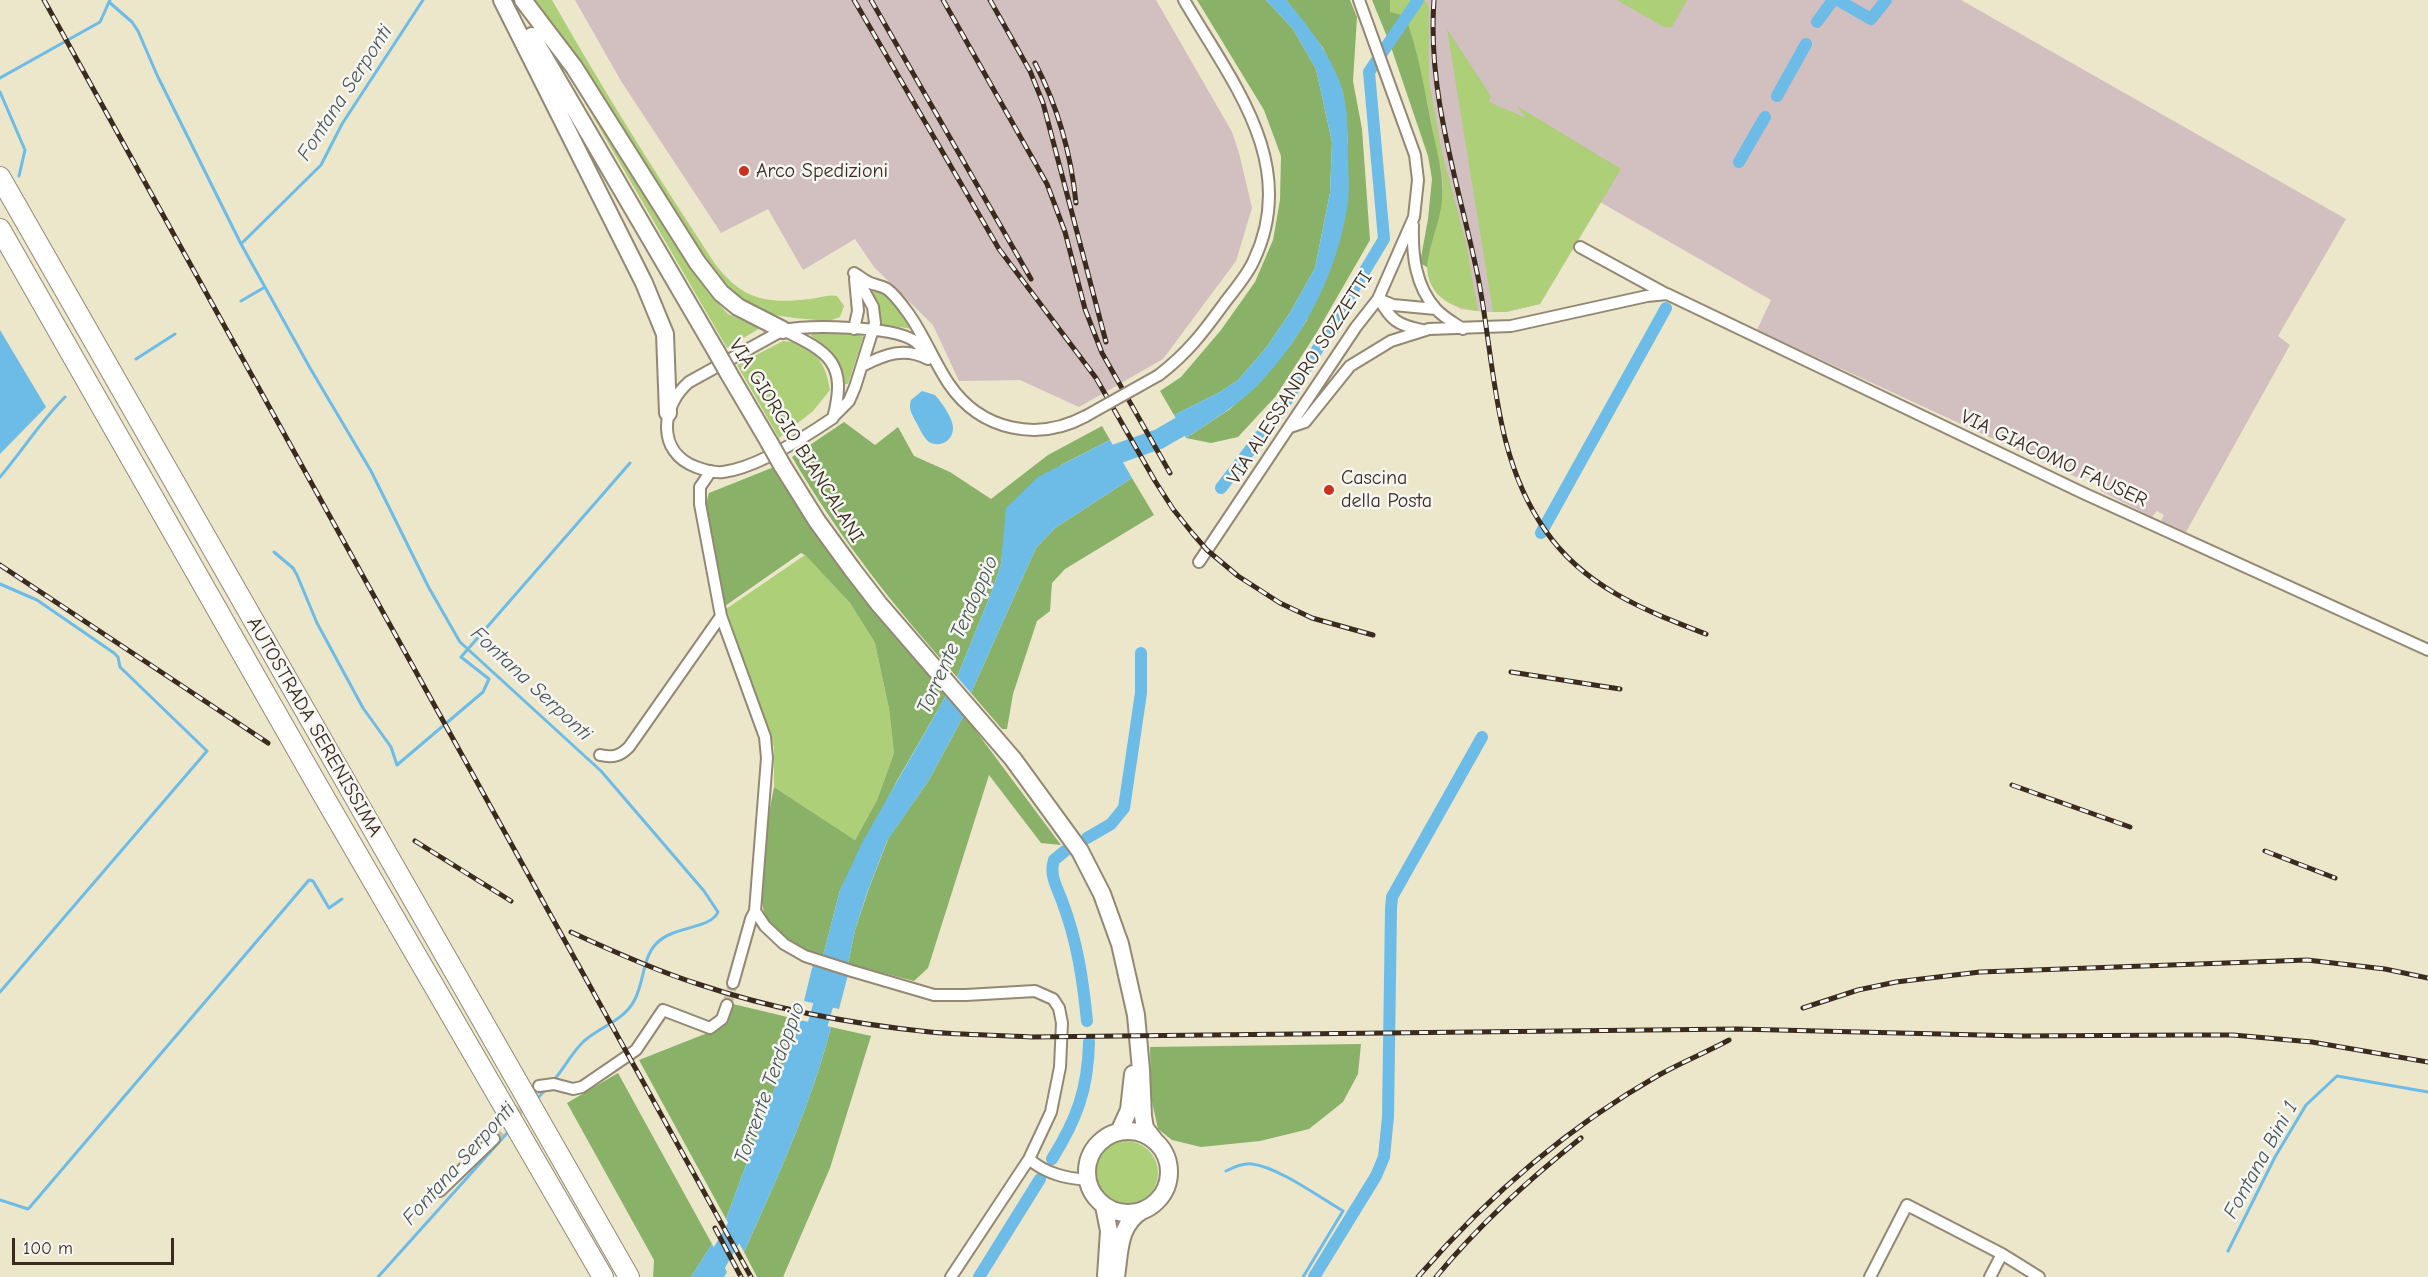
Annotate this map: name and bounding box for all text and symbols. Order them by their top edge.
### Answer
water label: Fontana Serponti [292,20,398,166]
place label: Arco Spedizioni [756,159,888,183]
marker: Arco Spedizioni [737,164,751,178]
street label: VIA ALESSANDRO SOZZETTI [1222,267,1378,489]
street label: VIA GIORGIO BIANCALANI [723,335,869,547]
street label: VIA GIACOMO FAUSER [1957,405,2151,513]
place label: Cascina della Posta [1341,466,1432,513]
marker: Cascina della Posta [1322,483,1336,497]
water label: Torrente Terdoppio [912,552,1004,718]
street label: AUTOSTRADA SERENISSIMA [241,613,387,841]
water label: Fontana Serponti [465,621,597,747]
water label: Torrente Terdoppio [729,999,811,1167]
water label: Fontana Serponti [397,1097,521,1231]
water label: Fontana Bini 1 [2218,1097,2304,1223]
scale bar [15,1226,177,1264]
text: 100 m [23,1238,73,1259]

